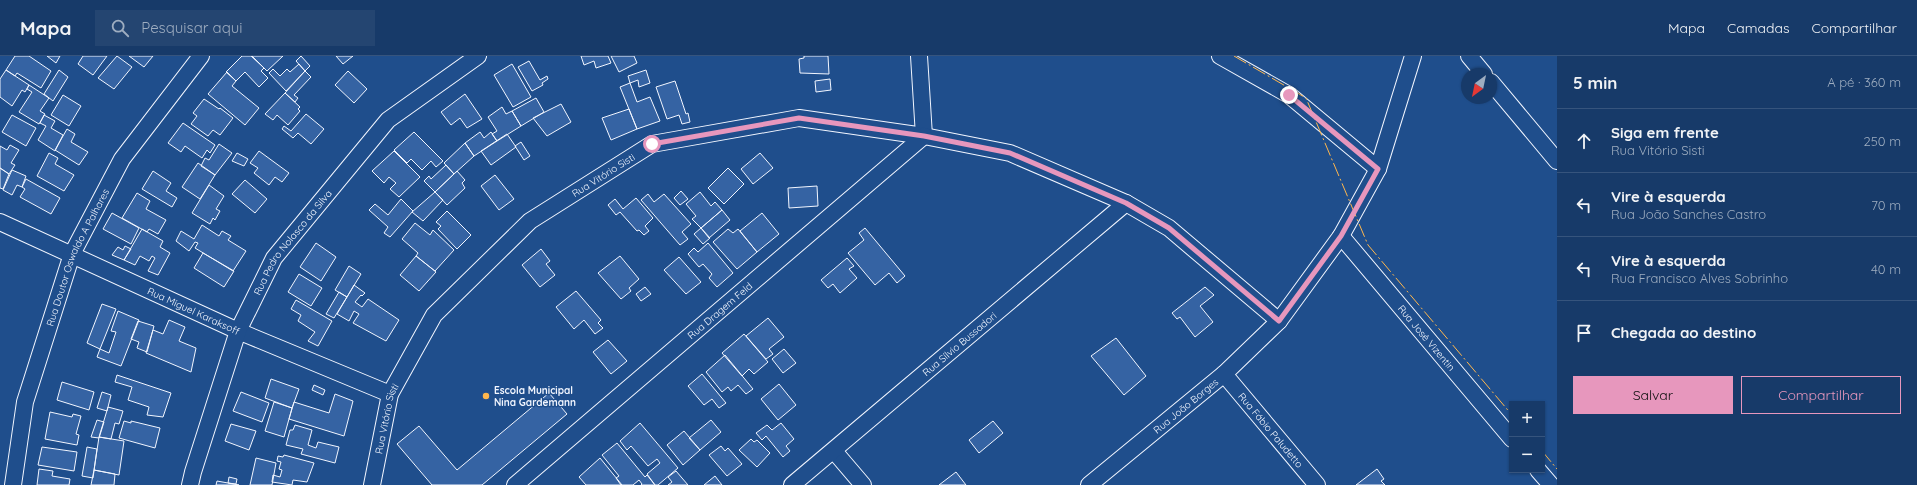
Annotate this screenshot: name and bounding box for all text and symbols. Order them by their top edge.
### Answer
search box [95,10,375,46]
text: Mapa [20,16,71,40]
icon: search [109,17,131,39]
text: Pesquisar aqui [141,18,243,37]
text: Mapa [1668,19,1705,37]
text: Camadas [1727,19,1789,37]
text: Compartilhar [1811,19,1897,37]
north arrow [1461,68,1497,104]
text: 5 min [1573,72,1617,93]
text: A pé · 360 m [1827,74,1901,90]
route end [1280,86,1298,104]
text: Siga em frente [1611,123,1719,142]
icon: ahead [1573,130,1595,152]
text: 250 m [1864,133,1901,149]
route start [643,135,661,153]
text: Rua Vitório Sisti [1611,142,1705,158]
street label: Rua Vitório Sisti [569,150,637,200]
street label: Rua Doutor Oswaldo A Palhares [43,186,112,328]
street label: Rua Pedro Nolasco da Silva [250,187,334,297]
text: Vire à esquerda [1611,187,1726,206]
icon: left [1573,194,1595,216]
text: 70 m [1871,197,1901,213]
text: Rua João Sanches Castro [1611,206,1766,222]
text: Vire à esquerda [1611,251,1726,270]
icon: left [1573,258,1595,280]
text: 40 m [1871,261,1901,277]
text: Rua Francisco Alves Sobrinho [1611,270,1788,286]
street label: Rua Dragem Feld [685,279,755,342]
street label: Rua Miguel Karaksoff [145,284,242,337]
street label: Rua José Vizentin [1395,302,1458,373]
street label: Rua Sílvio Bussadori [920,309,999,379]
icon: arrive [1573,322,1595,344]
text: Chegada ao destino [1611,323,1756,342]
street label: Rua João Borges [1150,375,1221,436]
button: Salvar [1573,376,1733,414]
button: Compartilhar [1741,376,1901,414]
street label: Rua Vitório Sisti [372,381,401,455]
place label: Escola Municipal Nina Gardemann [494,384,576,409]
street label: Rua Fábio Paludetto [1236,390,1306,470]
marker: Escola Municipal Nina Gardemann [481,391,491,401]
map controls [1509,401,1545,473]
button: + [1509,401,1545,437]
button: − [1509,437,1545,473]

